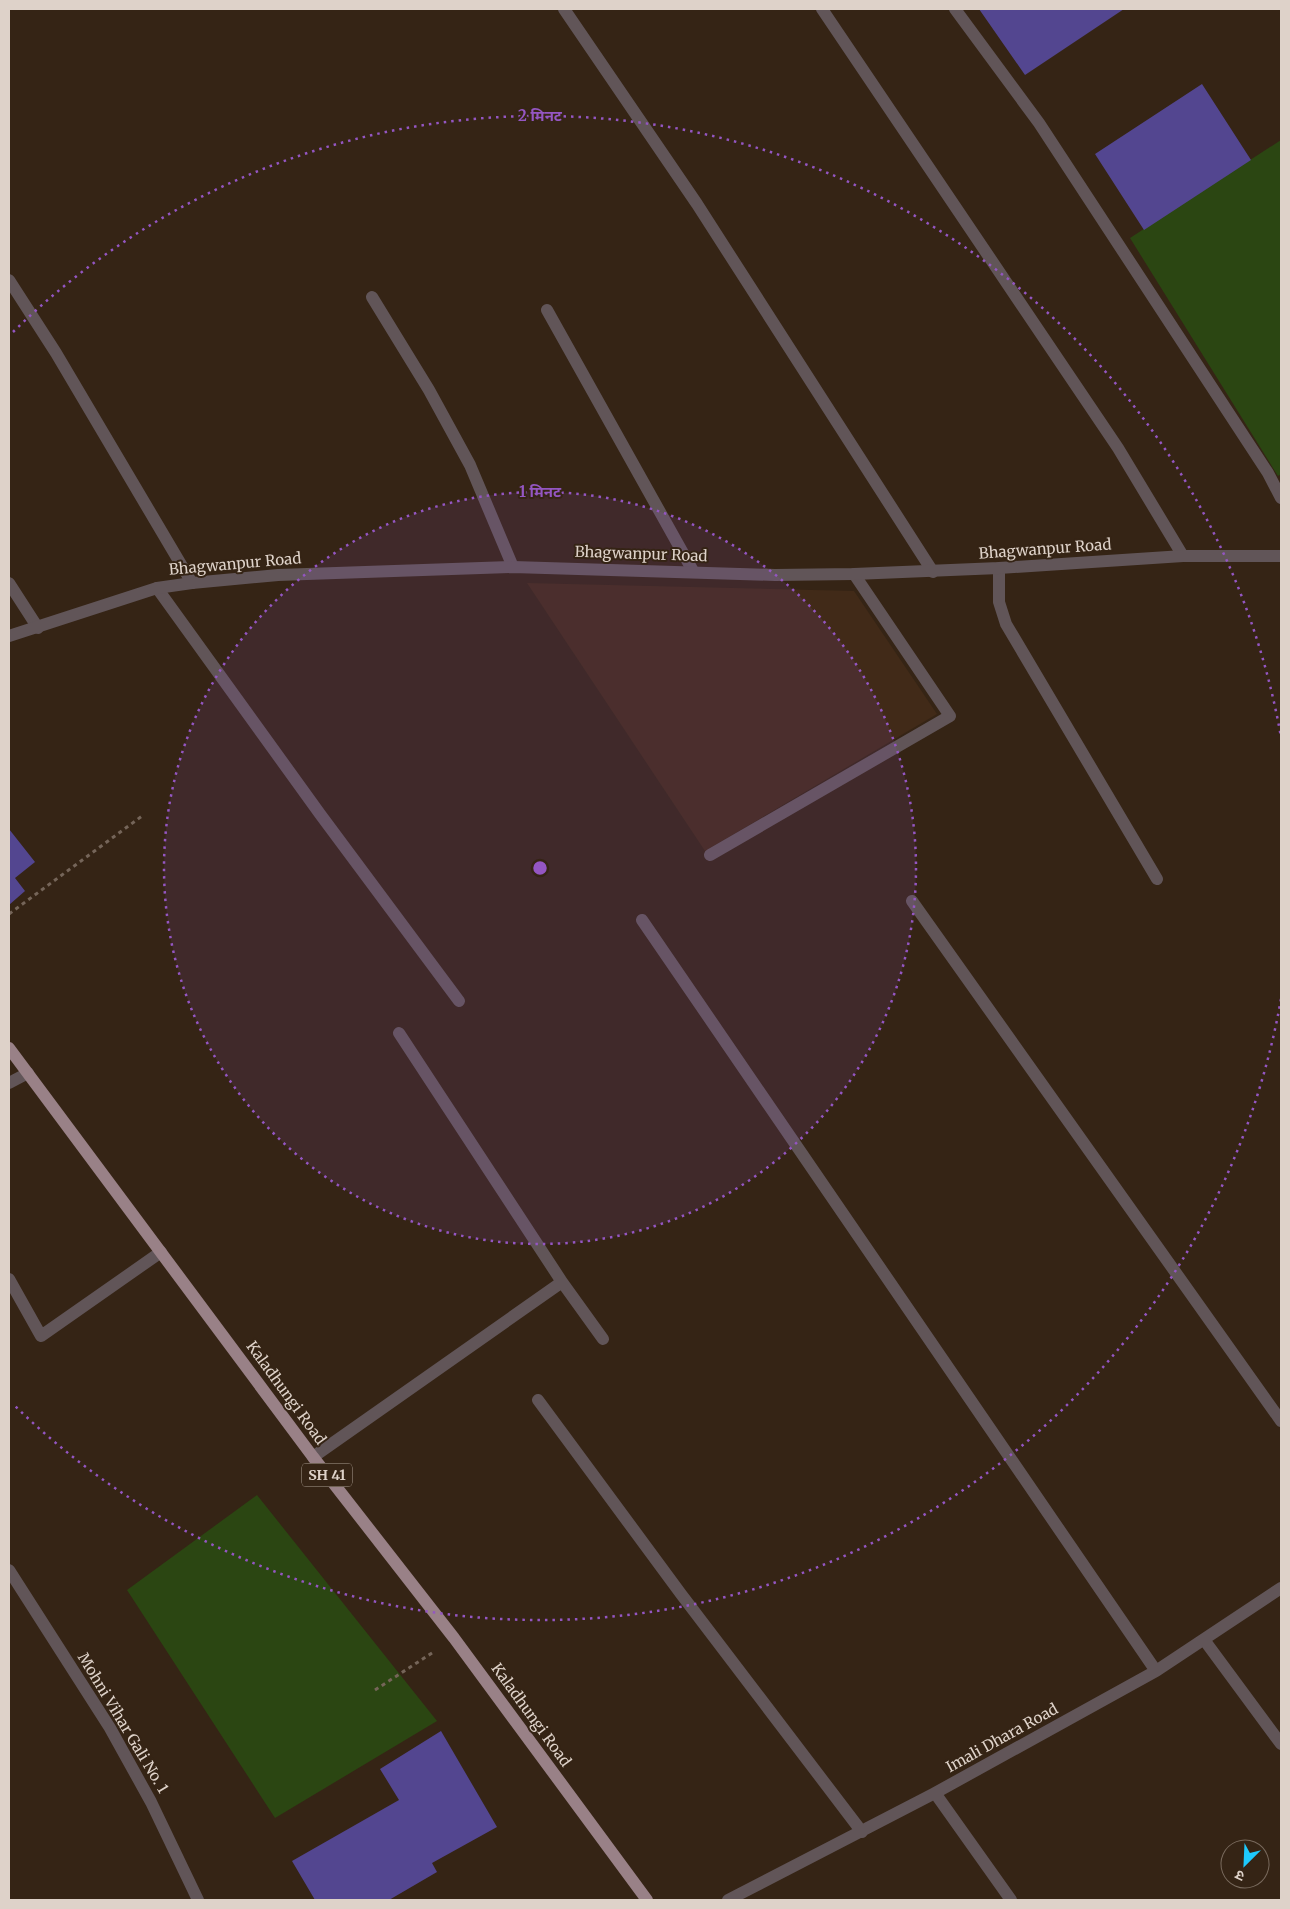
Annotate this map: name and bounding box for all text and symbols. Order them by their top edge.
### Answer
text: 2 मिनट [518,106,563,125]
text: 1 मिनट [519,482,562,501]
street label: Bhagwanpur Road [978,534,1112,563]
street label: Bhagwanpur Road [574,542,708,565]
street label: Bhagwanpur Road [168,548,302,579]
centre of rings [531,859,549,877]
street label: Kaladhungi Road [242,1337,330,1448]
road number: SH 41 [302,1464,352,1486]
street label: Mohni Vihar Gali No. 1 [74,1649,173,1797]
street label: Kaladhungi Road [487,1659,575,1770]
street label: Imali Dhara Road [942,1699,1061,1776]
north arrow [1220,1839,1270,1889]
text: उ [1232,1866,1247,1886]

